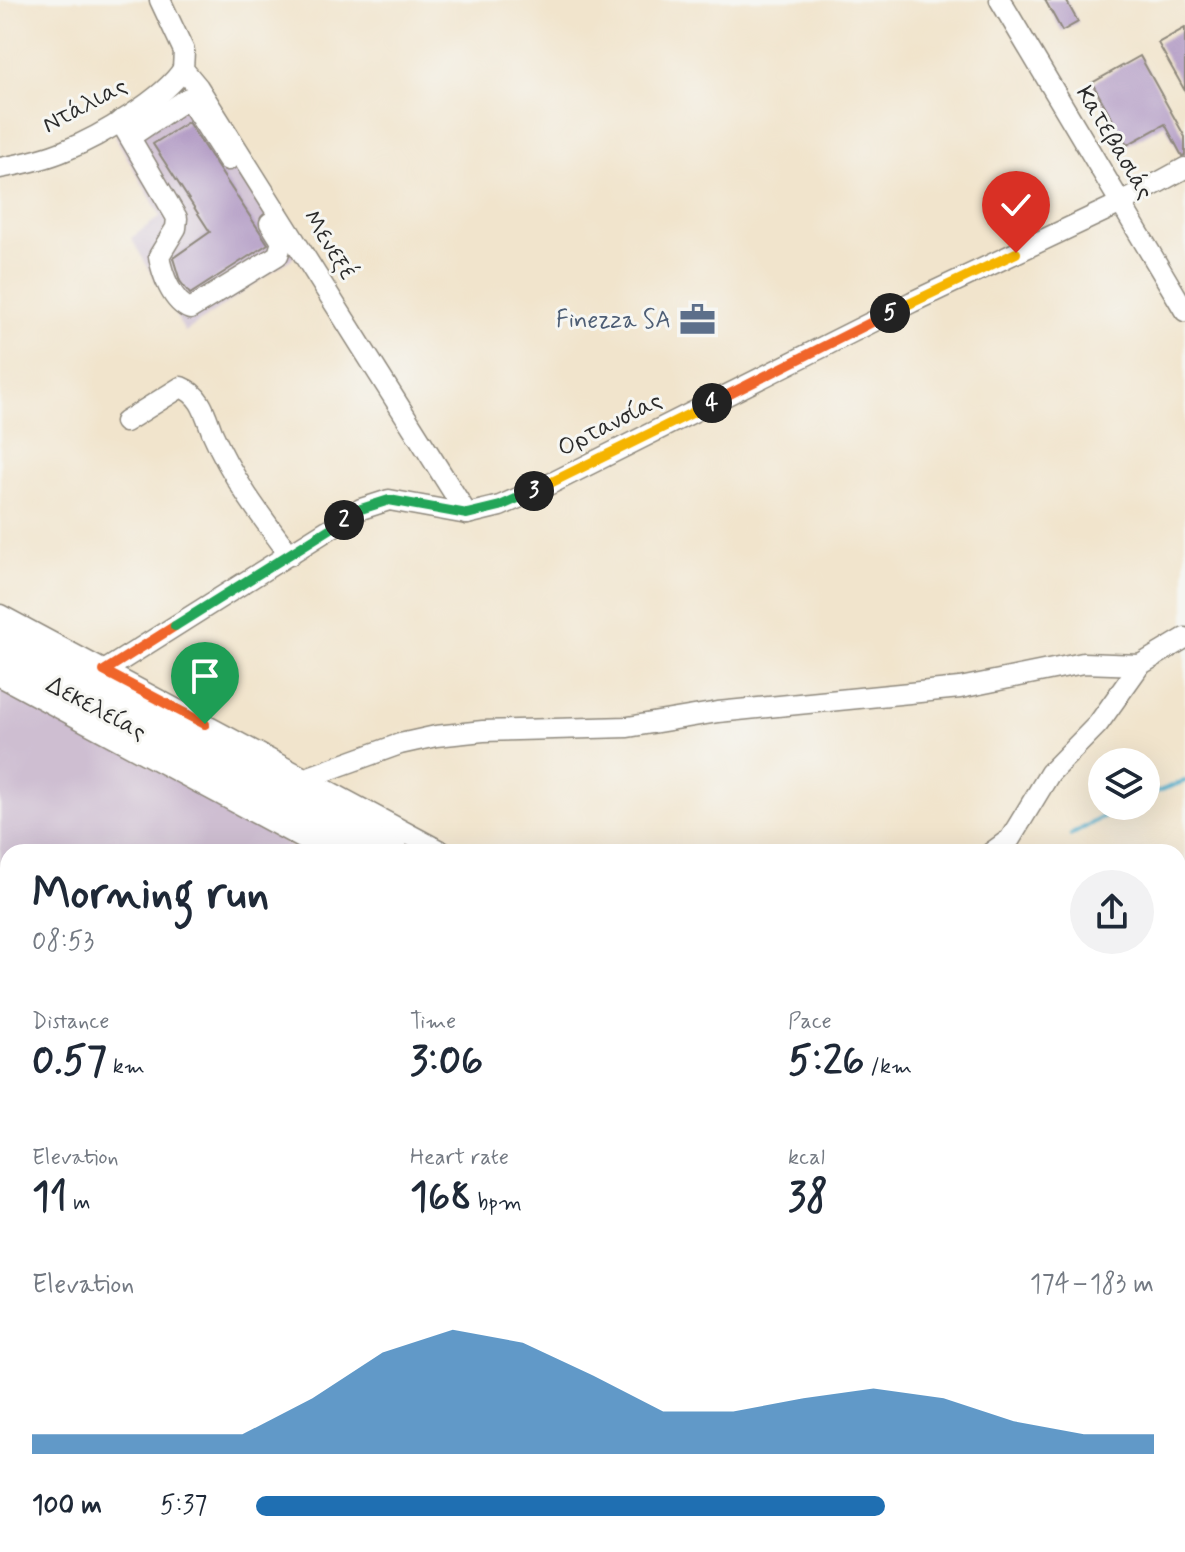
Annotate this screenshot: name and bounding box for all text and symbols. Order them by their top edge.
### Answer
street label: Ντάλιας [37,71,133,141]
street label: Κατεβασιάς [1068,80,1160,206]
pin [982,171,1050,253]
icon: check [994,183,1038,227]
street label: Μενεξέ [295,204,363,286]
pin: 5 [870,293,910,333]
text: 5 [883,299,897,327]
office icon: Finezza SA [678,301,716,339]
place label: Finezza SA [556,305,671,336]
pin: 4 [692,383,732,423]
street label: Ορτανσίας [552,385,668,465]
text: 4 [706,389,718,417]
pin: 3 [514,471,554,511]
text: 3 [529,477,539,505]
pin: 2 [324,500,364,540]
text: 2 [339,506,349,534]
pin [171,642,239,724]
icon: arrive [183,654,227,698]
street label: Δεκελείας [41,670,151,748]
map controls [1088,748,1160,820]
button: layers [1088,748,1160,820]
text: Morning run [32,866,269,924]
button: share [1070,870,1154,954]
text: 08:53 [32,925,94,959]
text: Distance [32,1008,109,1036]
text: Time [410,1008,456,1036]
text: Pace [788,1008,832,1036]
text: 0.57 [32,1036,107,1088]
text: 3:06 [410,1036,483,1088]
text: 5:26 [788,1036,864,1088]
text: km [107,1053,145,1081]
text: /km [864,1053,912,1081]
text: Elevation [32,1144,119,1172]
text: Heart rate [410,1144,509,1172]
text: kcal [788,1144,825,1172]
text: 11 [32,1172,67,1224]
text: 168 [410,1172,472,1224]
text: 38 [788,1172,828,1224]
text: m [67,1189,91,1217]
text: bpm [472,1189,522,1217]
text: Elevation [32,1268,134,1302]
text: 174–183 m [1030,1268,1154,1302]
text: 100 m [32,1489,102,1523]
text: 5:37 [160,1489,207,1523]

